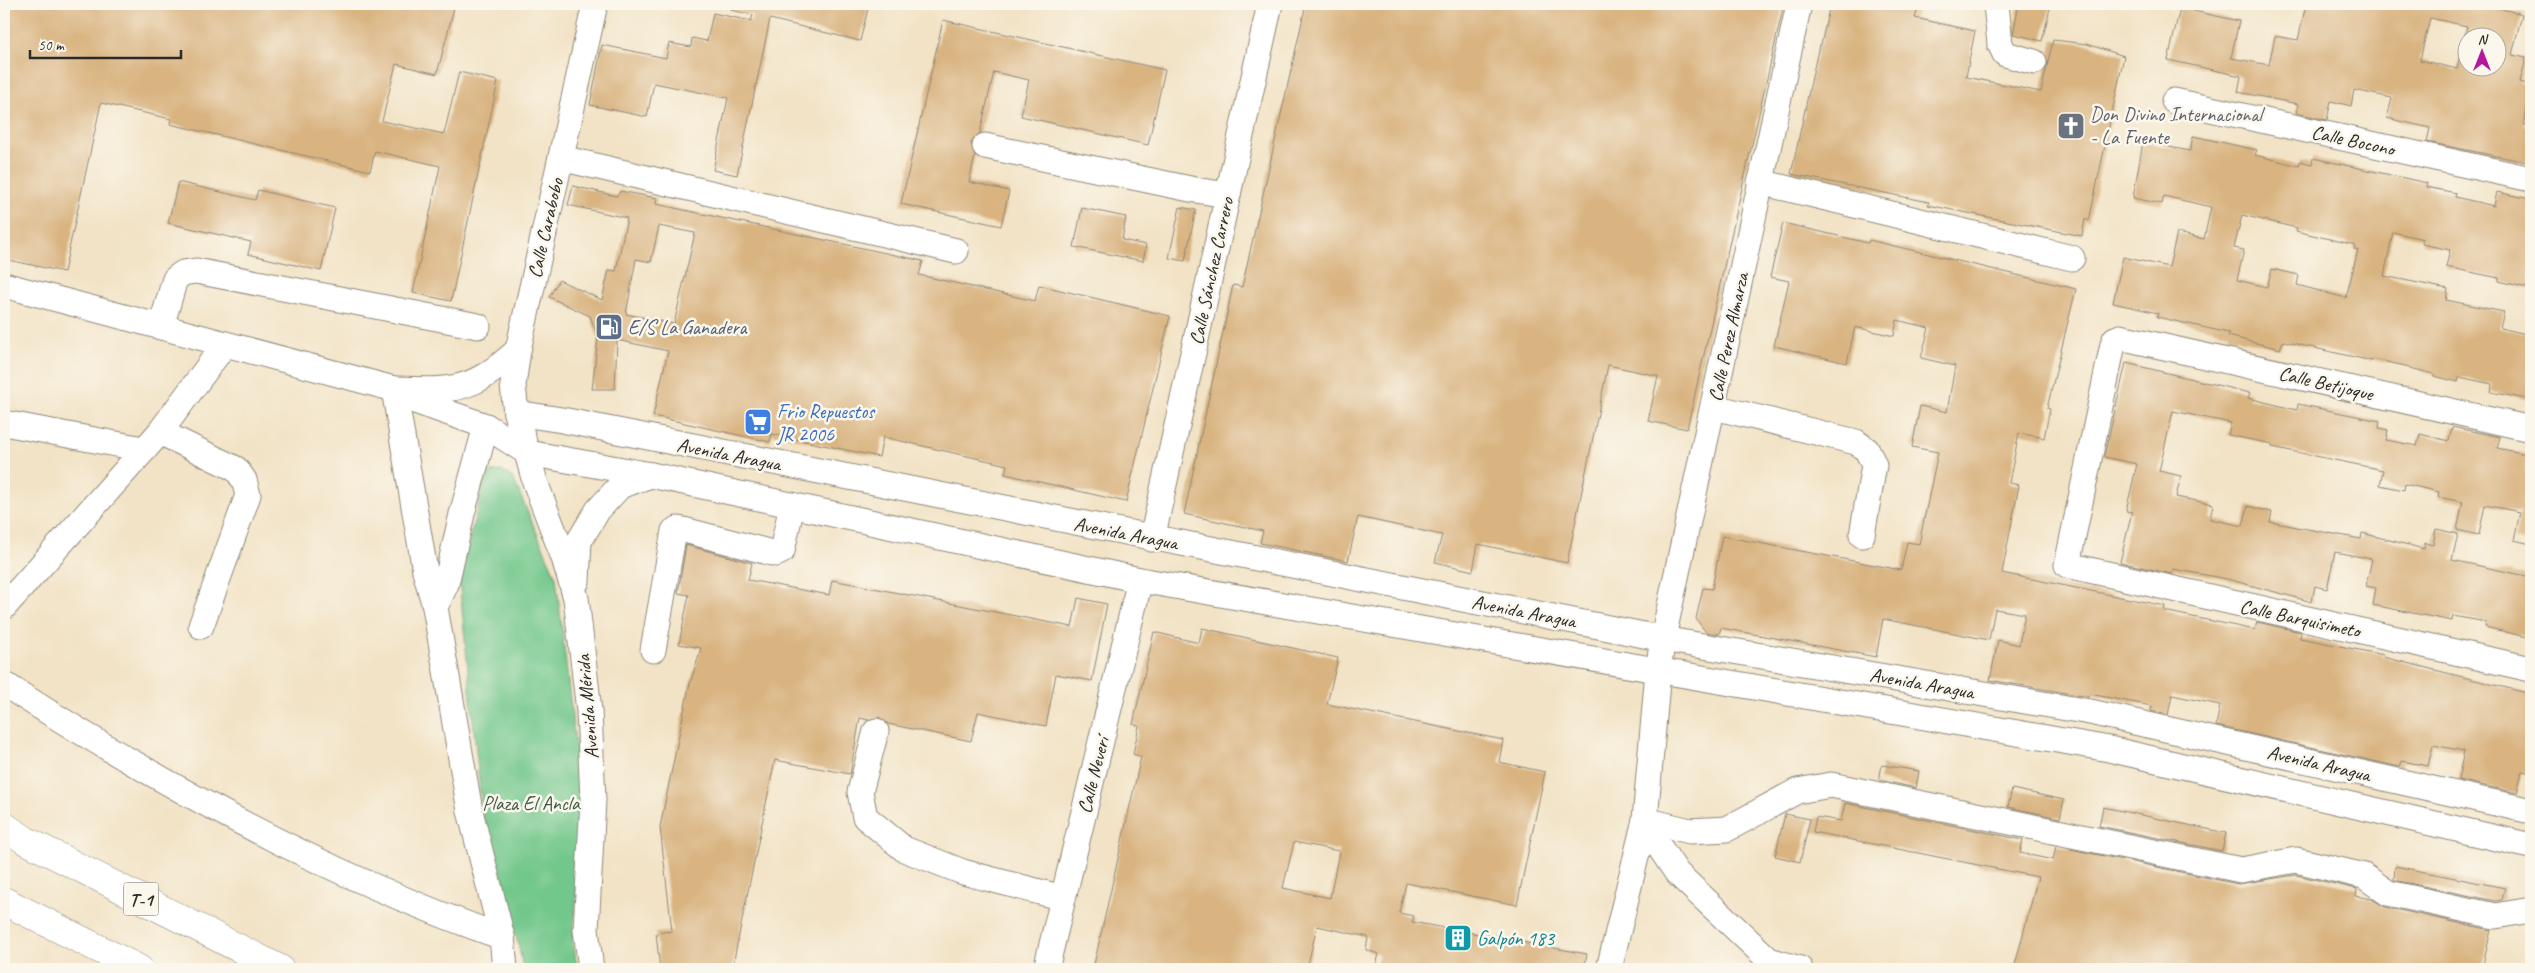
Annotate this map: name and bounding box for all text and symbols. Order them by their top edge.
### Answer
scale bar [30,28,181,60]
north arrow [2458,28,2508,78]
text: N [2478,31,2489,48]
text: 50 m [38,36,65,55]
place label: Don Divino Internacional - La Fuente [2090,102,2266,150]
church icon: Don Divino Internacional - La Fuente [2056,111,2086,141]
street label: Calle Bocono [2309,120,2399,162]
street label: Calle Carabobo [522,175,569,280]
street label: Calle Sánchez Carrero [1184,194,1240,347]
street label: Calle Perez Almarza [1703,269,1755,404]
fuel station icon: E/S La Ganadera [594,312,624,342]
place label: E/S La Ganadera [628,315,749,340]
street label: Calle Betijoque [2276,361,2377,407]
place label: Frio Repuestos JR 2006 [776,399,876,447]
supermarket icon: Frio Repuestos JR 2006 [743,407,773,437]
street label: Avenida Aragua [675,432,785,477]
street label: Avenida Aragua [1072,511,1182,556]
street label: Avenida Aragua [1470,589,1580,634]
street label: Calle Barquisimeto [2237,594,2364,644]
street label: Avenida Mérida [570,652,605,760]
street label: Avenida Aragua [1868,662,1978,705]
street label: Calle Neverí [1072,730,1116,816]
street label: Avenida Aragua [2265,739,2375,788]
park label: Plaza El Ancla [482,791,581,816]
road number: T-1 [124,882,158,916]
building icon: Galpón 183 [1443,923,1473,953]
place label: Galpón 183 [1477,926,1556,951]

